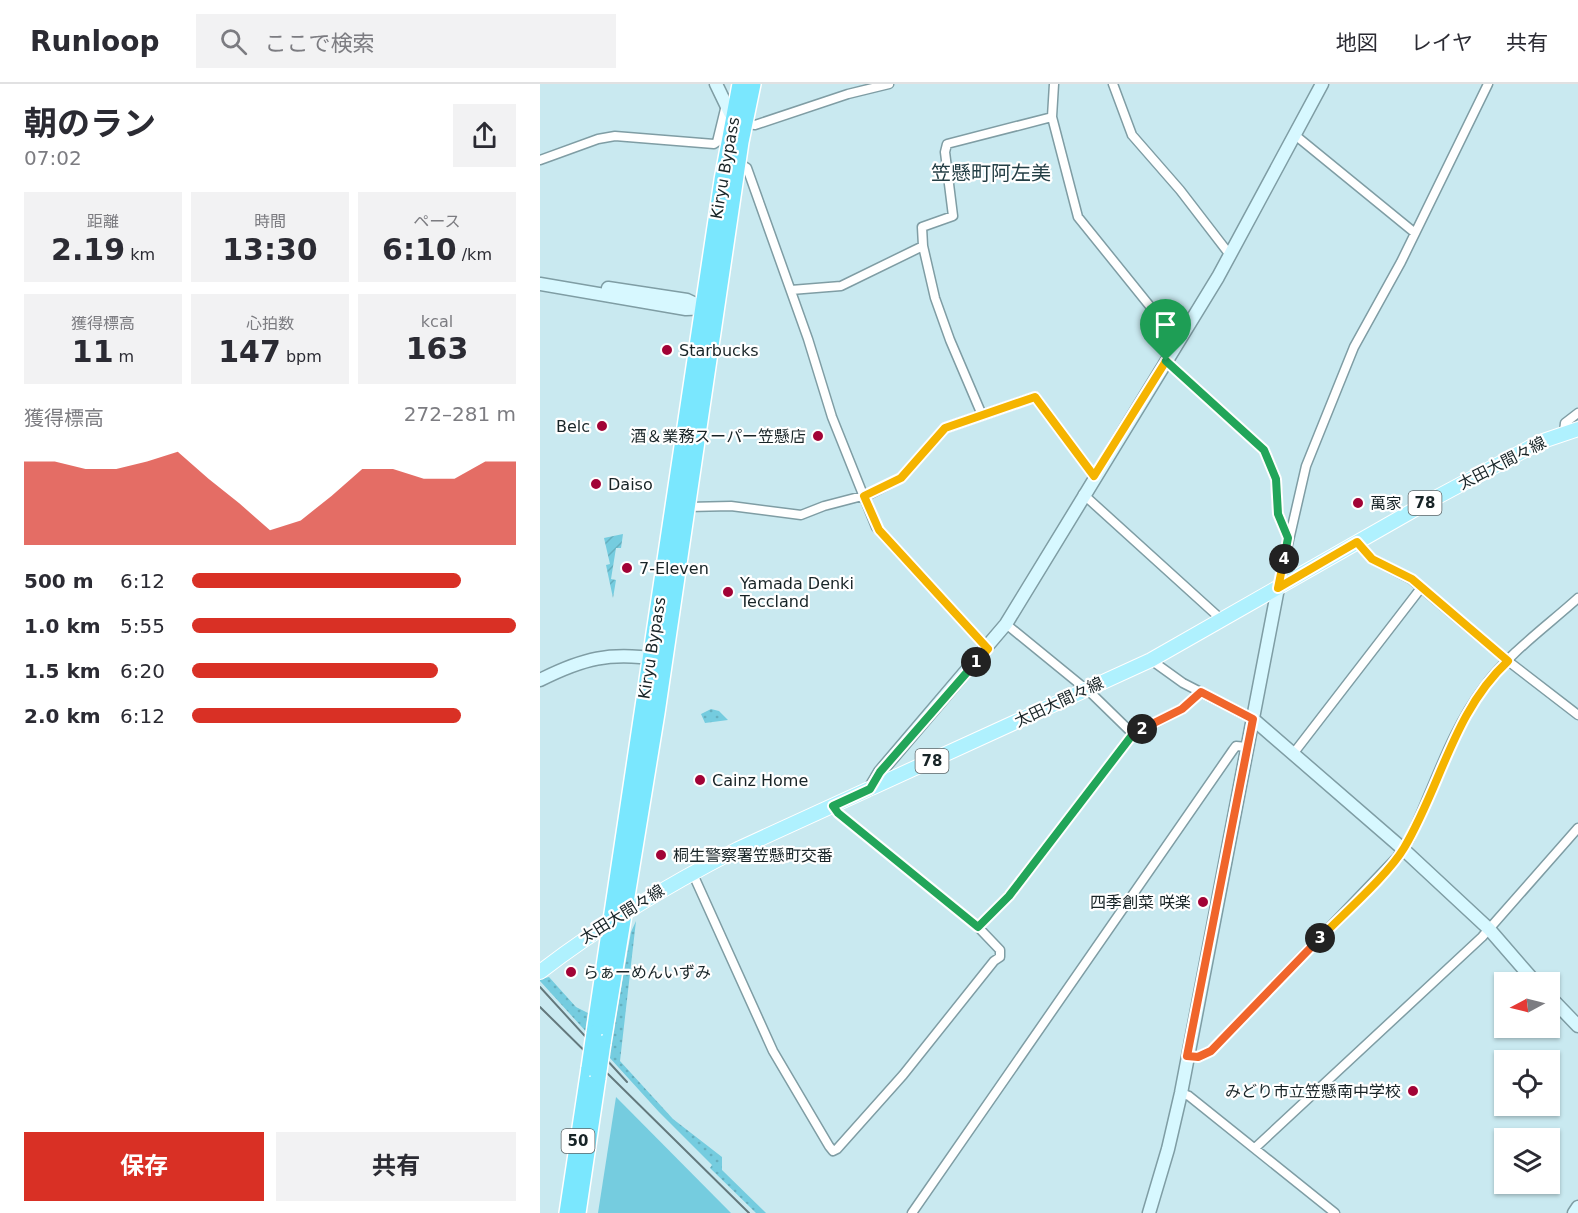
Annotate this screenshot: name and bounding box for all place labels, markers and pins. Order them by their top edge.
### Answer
pin [1140,299,1191,361]
place label: Starbucks [679,341,759,360]
marker: Starbucks [660,343,674,357]
place label: Belc [556,417,590,436]
marker: Belc [595,419,609,433]
place label: 酒＆業務スーパー笠懸店 [630,427,806,446]
marker: 酒＆業務スーパー笠懸店 [811,429,825,443]
place label: Daiso [608,475,653,494]
marker: Daiso [589,477,603,491]
place label: 萬家 [1370,494,1402,513]
marker: 萬家 [1351,496,1365,510]
pin: 4 [1269,544,1299,574]
place label: 7-Eleven [639,559,709,578]
marker: 7-Eleven [620,561,634,575]
place label: Yamada Denki Teccland [739,574,854,611]
marker: Yamada Denki Teccland [721,585,735,599]
pin: 1 [961,647,991,677]
pin: 2 [1127,714,1157,744]
place label: Cainz Home [712,771,808,790]
marker: Cainz Home [693,773,707,787]
place label: 桐生警察署笠懸町交番 [673,846,833,865]
marker: 桐生警察署笠懸町交番 [654,848,668,862]
place label: 四季創菜 咲楽 [1090,893,1191,912]
marker: 四季創菜 咲楽 [1196,895,1210,909]
pin: 3 [1305,923,1335,953]
place label: らぁーめんいずみ [583,963,711,982]
marker: らぁーめんいずみ [564,965,578,979]
place label: みどり市立笠懸南中学校 [1225,1082,1401,1101]
marker: みどり市立笠懸南中学校 [1406,1084,1420,1098]

